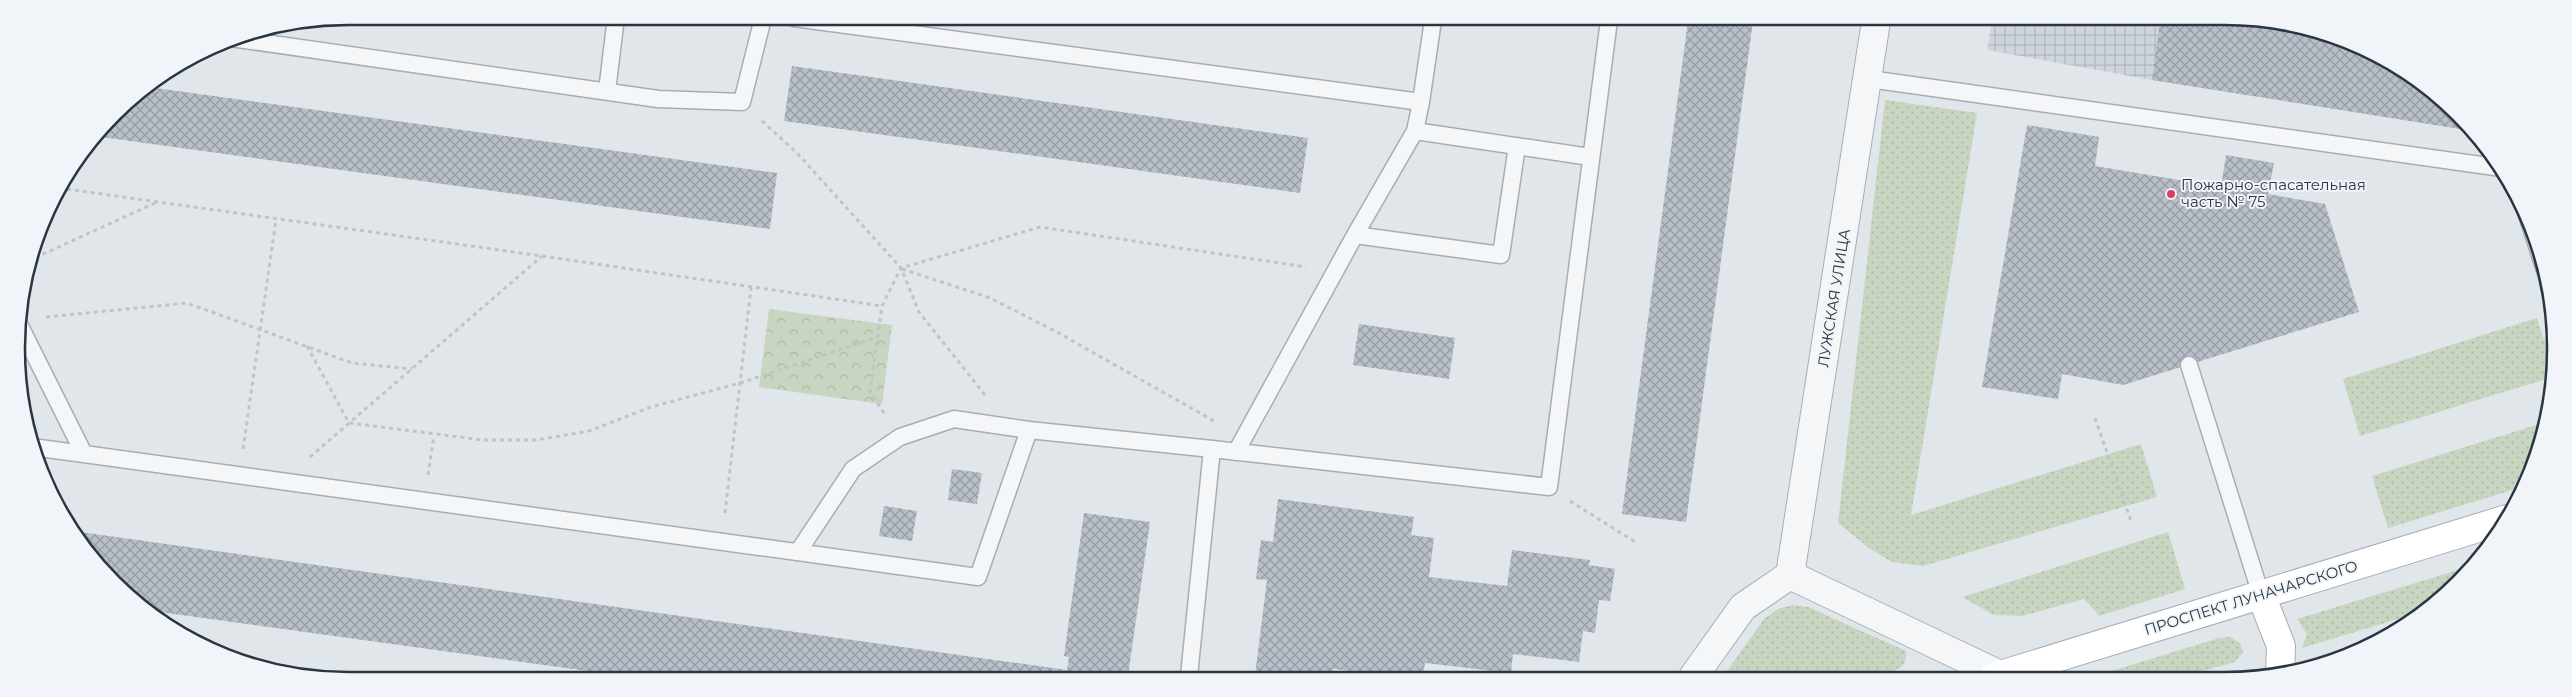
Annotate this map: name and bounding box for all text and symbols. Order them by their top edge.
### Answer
place label: Пожарно-спасательная часть № 75 [2181,175,2366,211]
marker: Пожарно-спасательная часть № 75 [2165,188,2177,200]
street label: ЛУЖСКАЯ УЛИЦА [1813,227,1854,369]
street label: ПРОСПЕКТ ЛУНАЧАРСКОГО [2142,556,2360,639]

